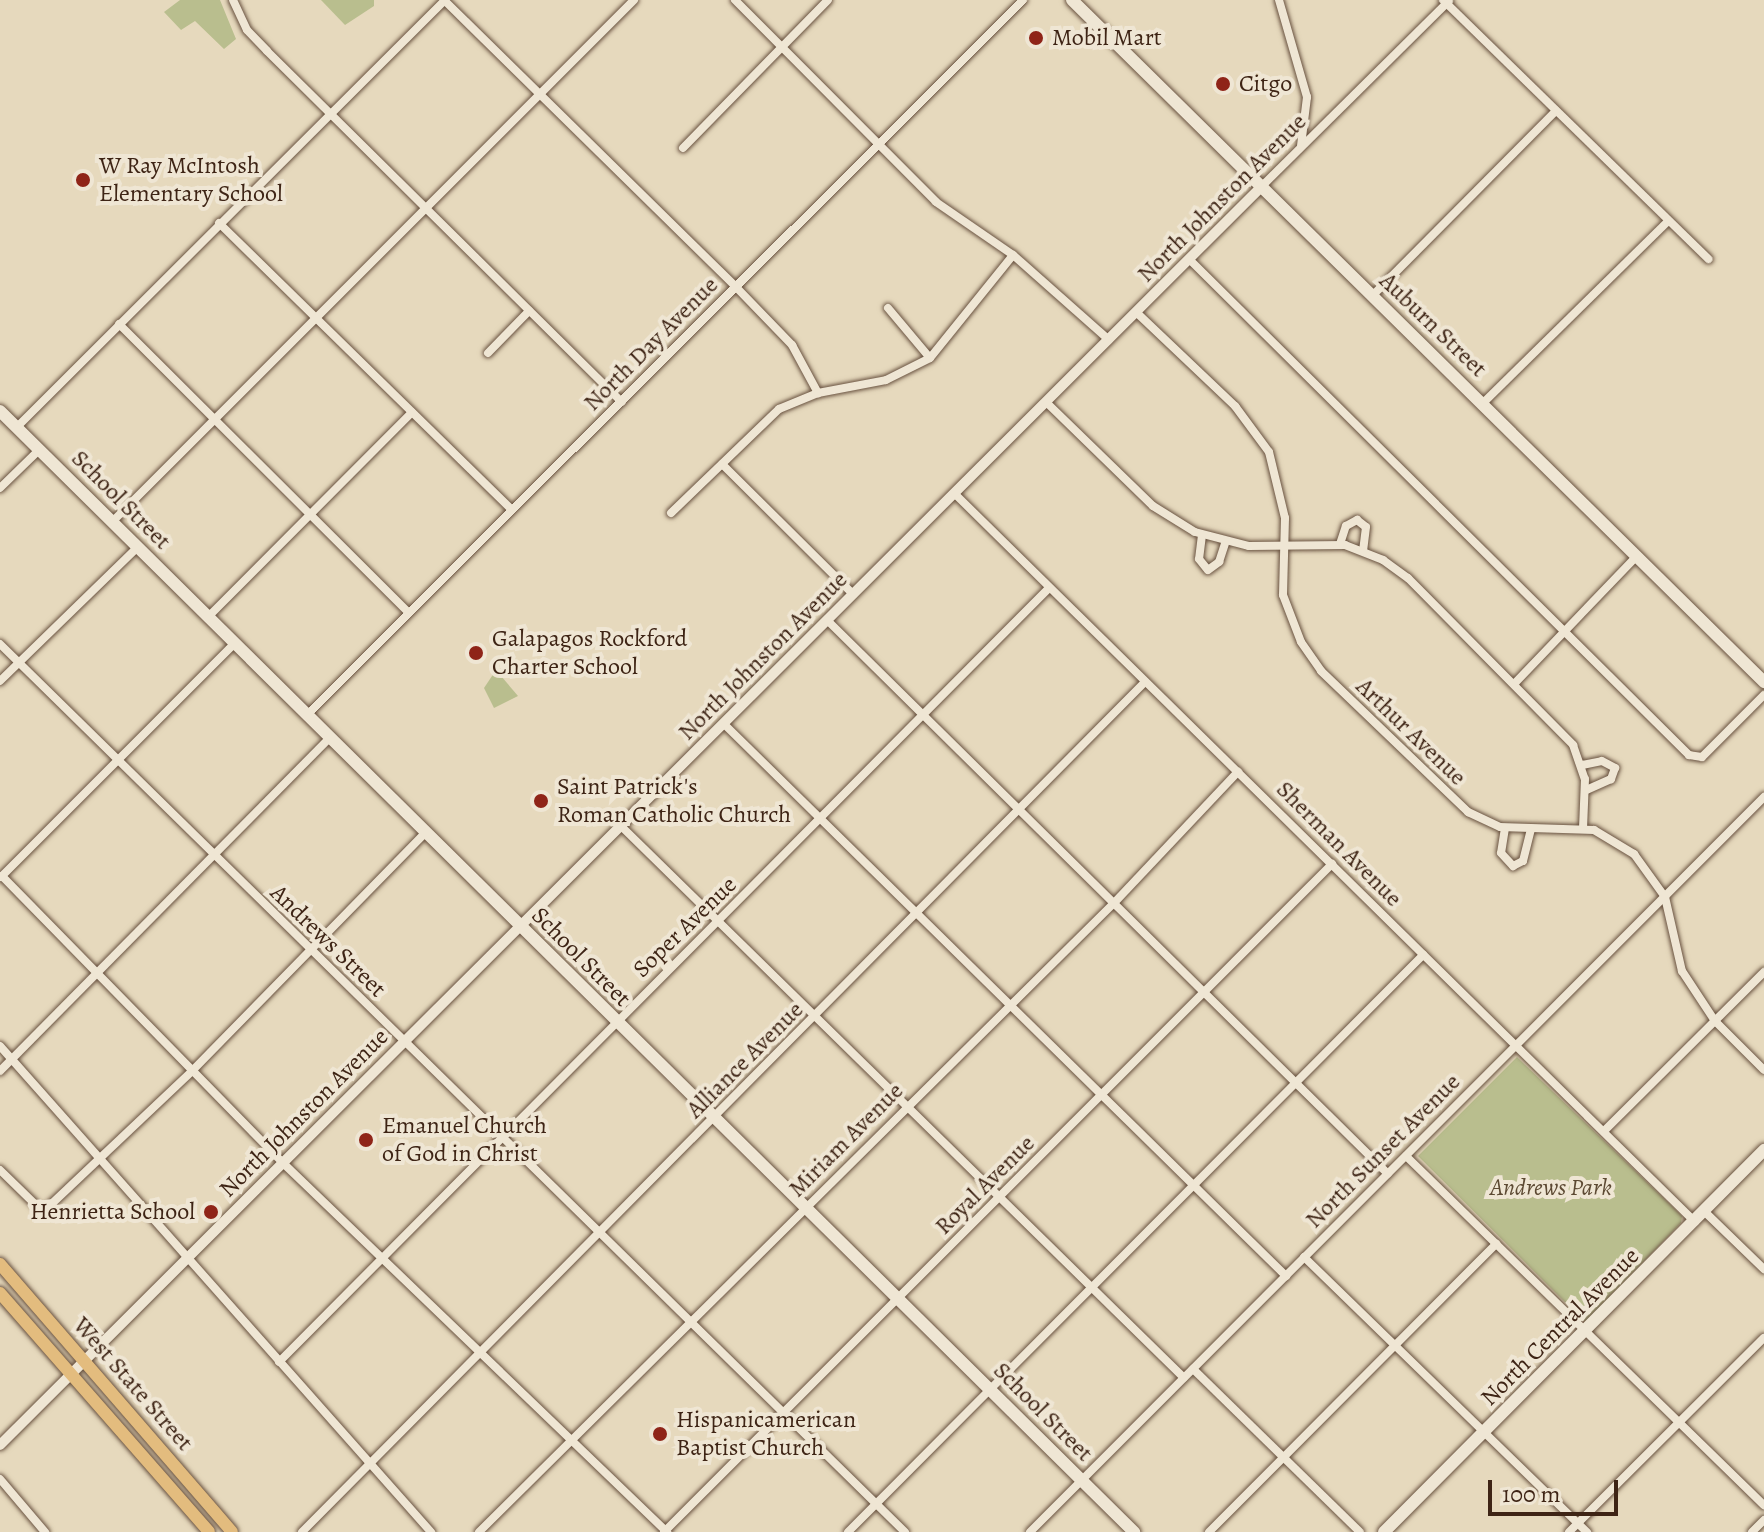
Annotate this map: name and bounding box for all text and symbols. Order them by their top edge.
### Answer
place label: Mobil Mart [1052,24,1162,52]
marker: Mobil Mart [1027,29,1045,47]
place label: Citgo [1239,70,1292,98]
marker: Citgo [1214,75,1232,93]
street label: North Johnston Avenue [1132,108,1312,288]
place label: W Ray McIntosh Elementary School [99,152,283,208]
marker: W Ray McIntosh Elementary School [74,171,92,189]
street label: Auburn Street [1373,267,1493,383]
street label: North Day Avenue [578,271,724,417]
street label: School Street [65,444,177,556]
street label: North Johnston Avenue [673,566,853,746]
place label: Galapagos Rockford Charter School [492,625,688,681]
marker: Galapagos Rockford Charter School [467,644,485,662]
street label: Arthur Avenue [1350,672,1472,792]
place label: Saint Patrick's Roman Catholic Church [557,773,791,829]
street label: Sherman Avenue [1270,775,1408,913]
marker: Saint Patrick's Roman Catholic Church [532,792,550,810]
street label: Soper Avenue [627,870,743,984]
street label: Andrews Street [264,879,392,1003]
street label: School Street [525,901,637,1013]
street label: Alliance Avenue [681,996,809,1124]
street label: North Johnston Avenue [214,1023,394,1203]
street label: North Sunset Avenue [1300,1068,1466,1234]
street label: Miriam Avenue [783,1077,909,1203]
place label: Emanuel Church of God in Christ [382,1112,547,1168]
street label: Royal Avenue [929,1129,1041,1241]
marker: Emanuel Church of God in Christ [357,1131,375,1149]
park label: Andrews Park [1490,1174,1612,1202]
place label: Henrietta School [30,1198,195,1226]
marker: Henrietta School [202,1203,220,1221]
street label: North Central Avenue [1475,1242,1645,1412]
street label: West State Street [67,1311,199,1457]
street label: School Street [987,1356,1099,1468]
place label: Hispanicamerican Baptist Church [676,1406,856,1462]
marker: Hispanicamerican Baptist Church [651,1425,669,1443]
scale bar [1492,1464,1622,1514]
text: 100 m [1502,1478,1561,1510]

